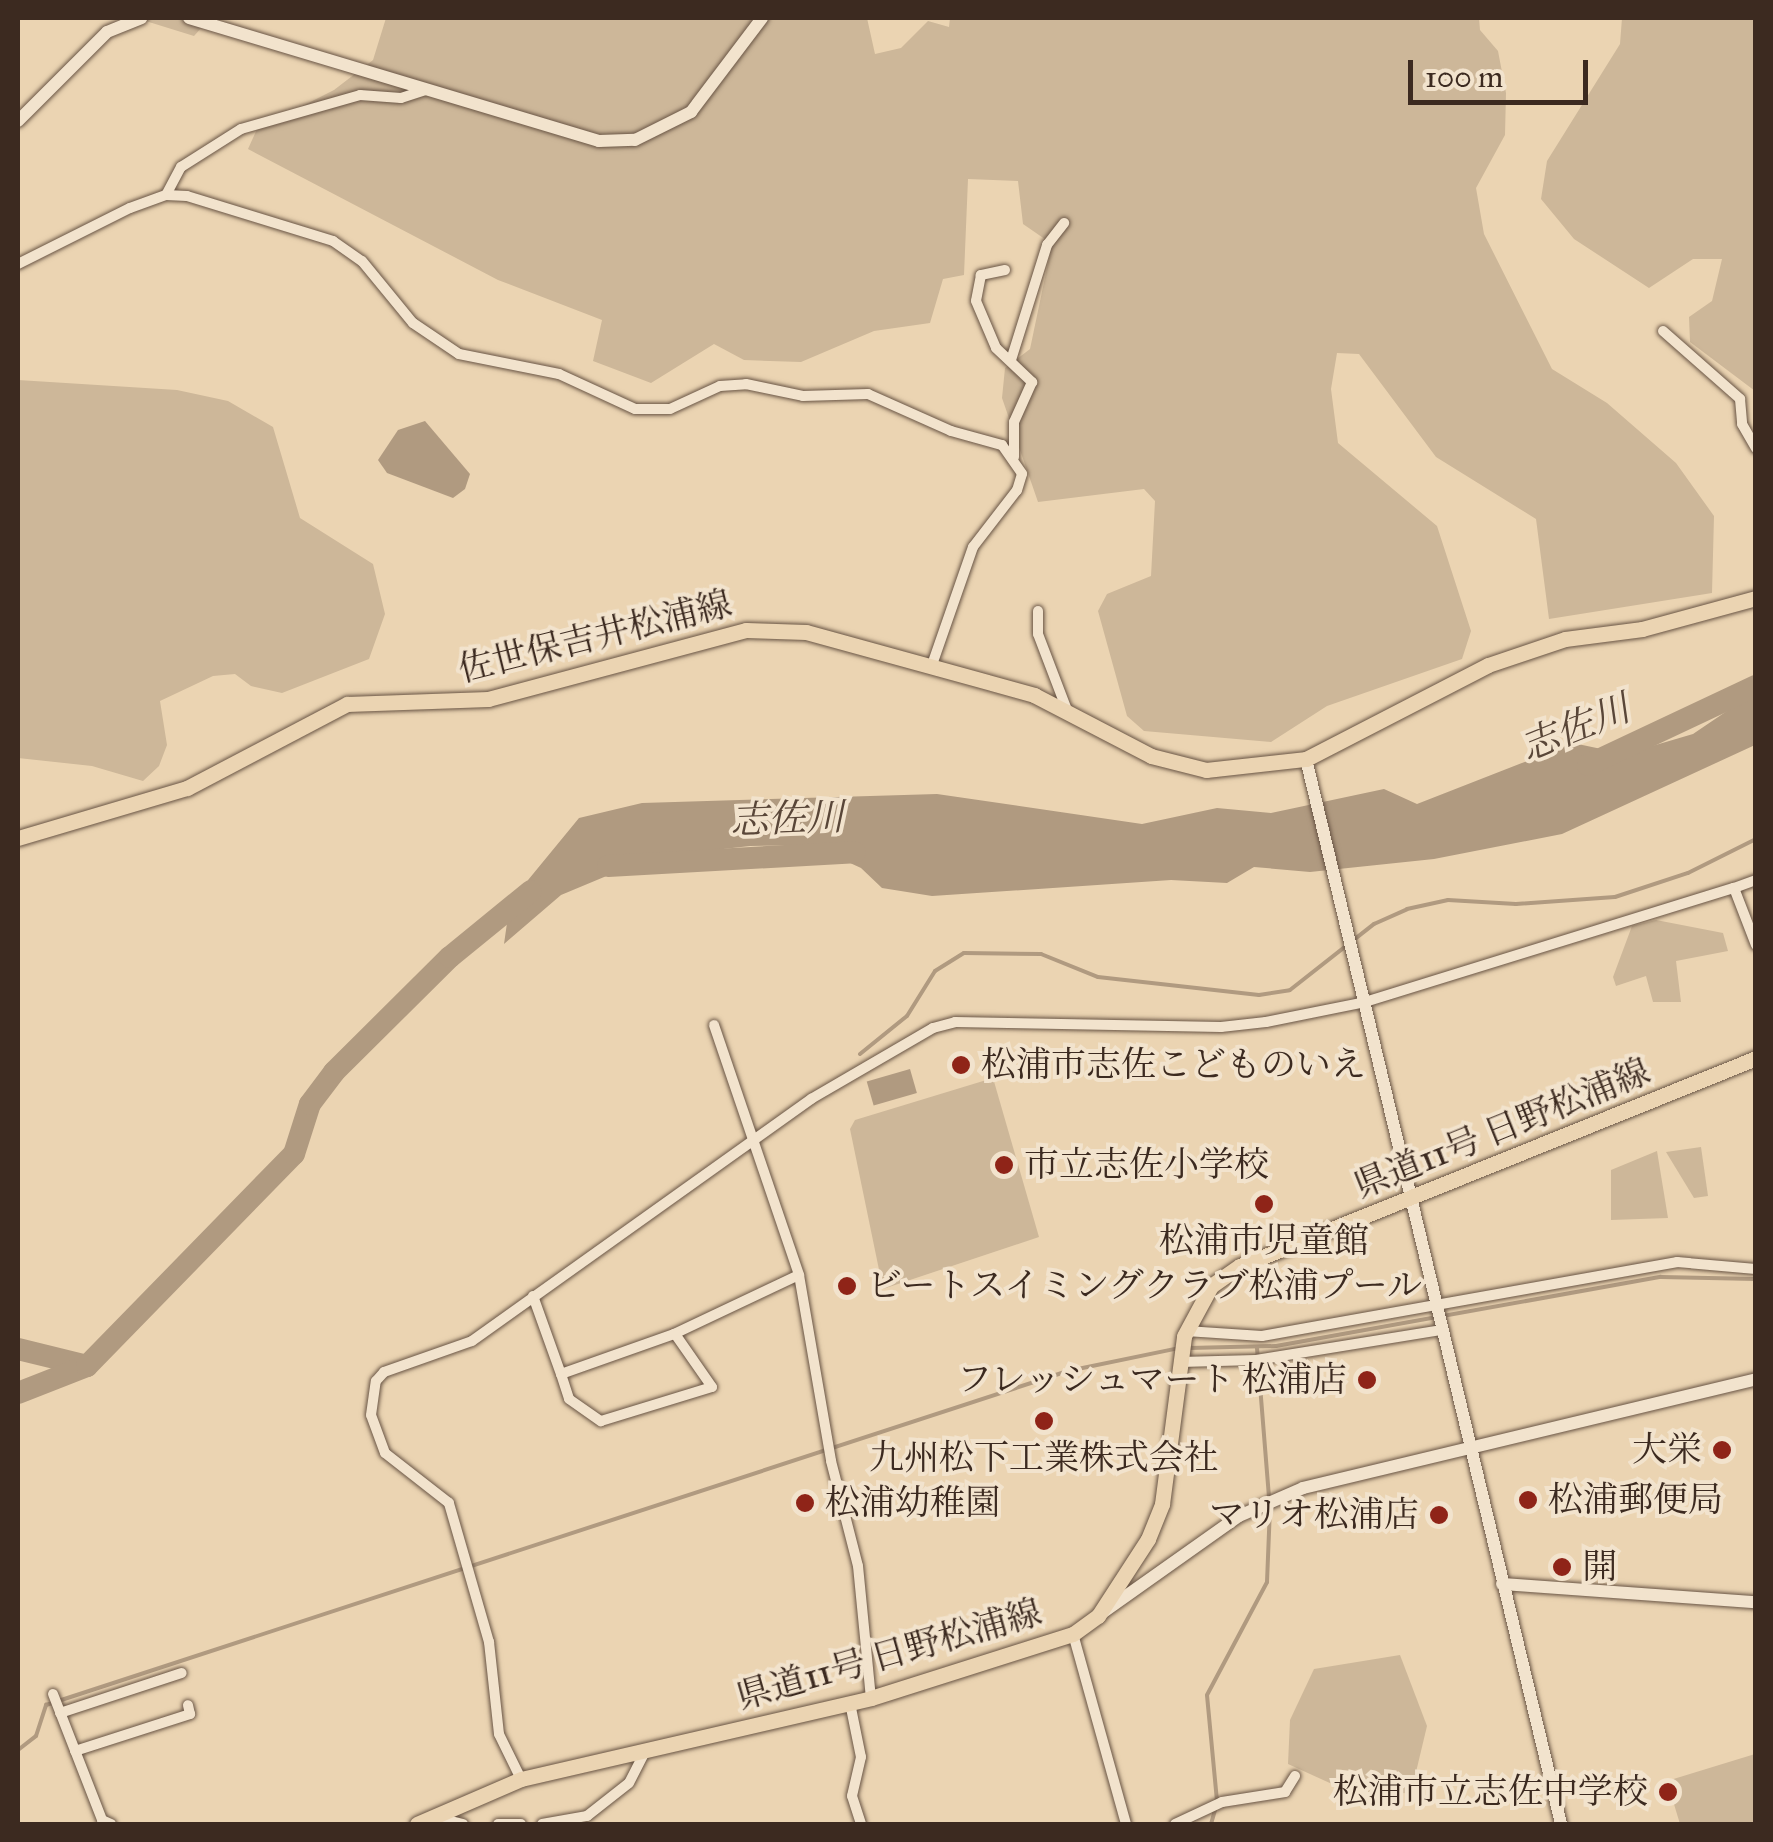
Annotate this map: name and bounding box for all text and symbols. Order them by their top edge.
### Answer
scale bar [1413,40,1593,102]
text: 100 m [1425,59,1503,95]
street label: 佐世保吉井松浦線 [454,583,736,691]
water label: 志佐川 [1514,686,1636,770]
water label: 志佐川 [729,794,845,844]
place label: 松浦市志佐こどものいえ [981,1044,1366,1086]
street label: 県道11号 日野松浦線 [1348,1050,1656,1208]
marker: 松浦市志佐こどものいえ [950,1054,972,1076]
place label: 市立志佐小学校 [1024,1144,1269,1186]
marker: 市立志佐小学校 [993,1154,1015,1176]
marker: 松浦市児童館 [1253,1193,1275,1215]
place label: 松浦市児童館 [1159,1220,1369,1262]
place label: ビートスイミングクラブ松浦プール [867,1265,1425,1307]
marker: ビートスイミングクラブ松浦プール [836,1275,858,1297]
place label: フレッシュマート 松浦店 [954,1359,1347,1401]
marker: フレッシュマート 松浦店 [1356,1369,1378,1391]
marker: 九州松下工業株式会社 [1033,1410,1055,1432]
place label: 大栄 [1632,1429,1702,1471]
place label: 九州松下工業株式会社 [869,1437,1219,1479]
marker: 大栄 [1711,1439,1733,1461]
place label: 松浦郵便局 [1548,1479,1723,1521]
place label: 松浦幼稚園 [825,1482,1000,1524]
marker: 松浦郵便局 [1517,1489,1539,1511]
marker: 松浦幼稚園 [794,1492,816,1514]
place label: マリオ松浦店 [1209,1494,1419,1536]
marker: マリオ松浦店 [1428,1504,1450,1526]
place label: 開 [1582,1546,1617,1588]
marker: 開 [1551,1556,1573,1578]
street label: 県道11号 日野松浦線 [732,1591,1046,1719]
place label: 松浦市立志佐中学校 [1333,1771,1648,1813]
marker: 松浦市立志佐中学校 [1657,1781,1679,1803]

